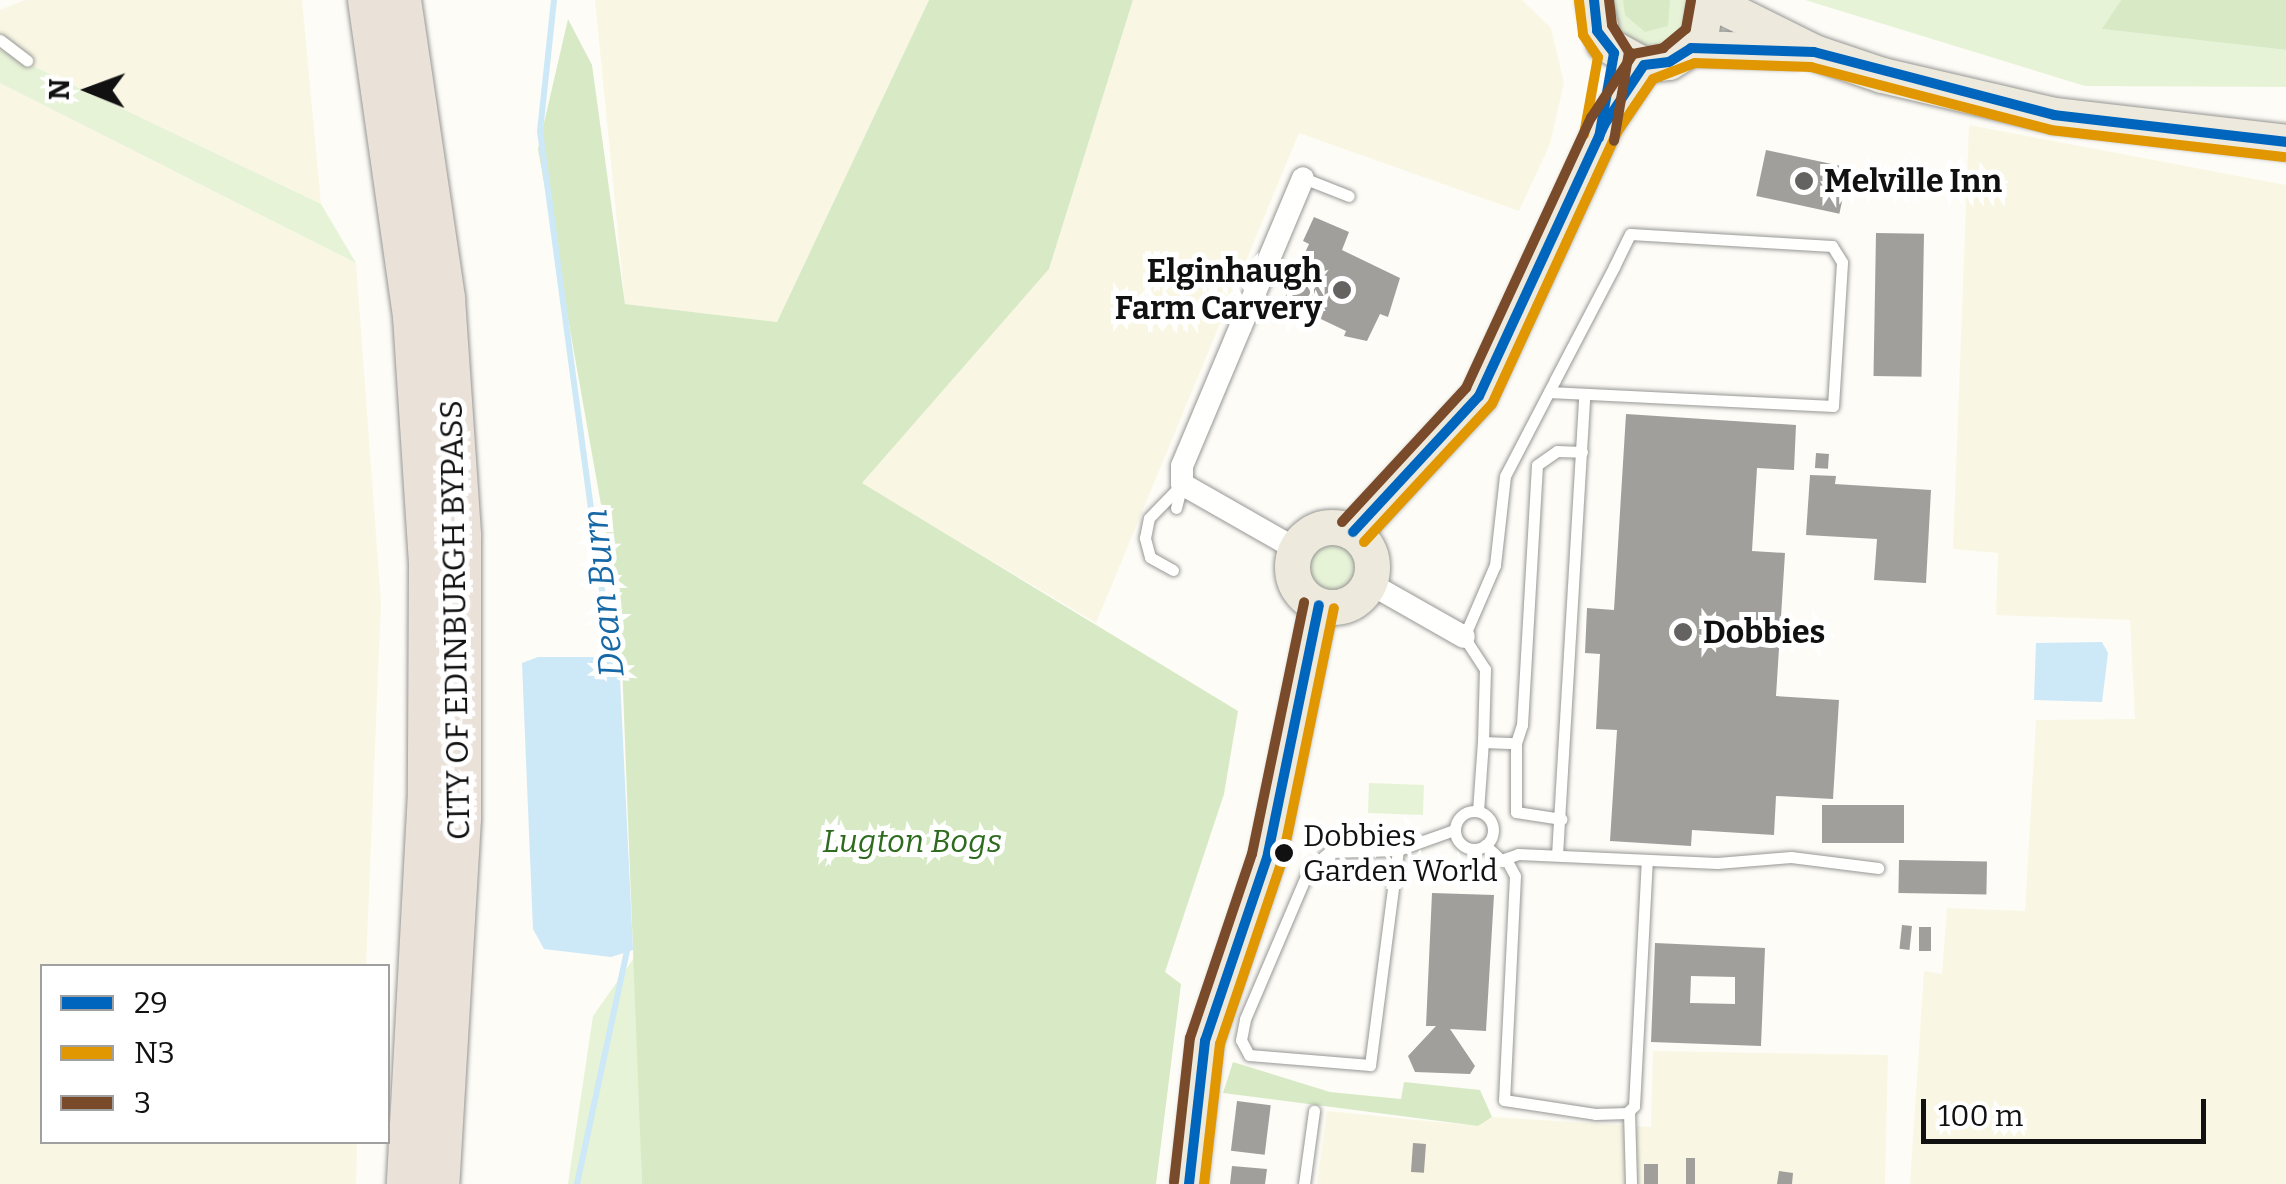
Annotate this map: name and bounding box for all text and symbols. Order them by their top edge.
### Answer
north arrow [40,40,140,140]
text: N [43,78,76,101]
place label: Melville Inn [1824,162,2002,200]
marker: Melville Inn [1793,170,1815,192]
place label: Elginhaugh Farm Carvery [1115,253,1322,328]
marker: Elginhaugh Farm Carvery [1331,279,1353,301]
street label: CITY OF EDINBURGH BYPASS [432,400,478,840]
water label: Dean Burn [573,507,633,679]
place label: Dobbies [1703,613,1825,651]
marker: Dobbies [1672,621,1694,643]
place label: Dobbies Garden World [1303,818,1498,888]
park label: Lugton Bogs [822,822,1002,860]
marker: Dobbies Garden World [1274,843,1294,863]
legend [40,964,390,1144]
text: 29 [134,985,168,1021]
text: N3 [134,1035,175,1071]
scale bar [1926,1079,2211,1141]
text: 3 [134,1085,151,1121]
text: 100 m [1938,1098,2023,1134]

